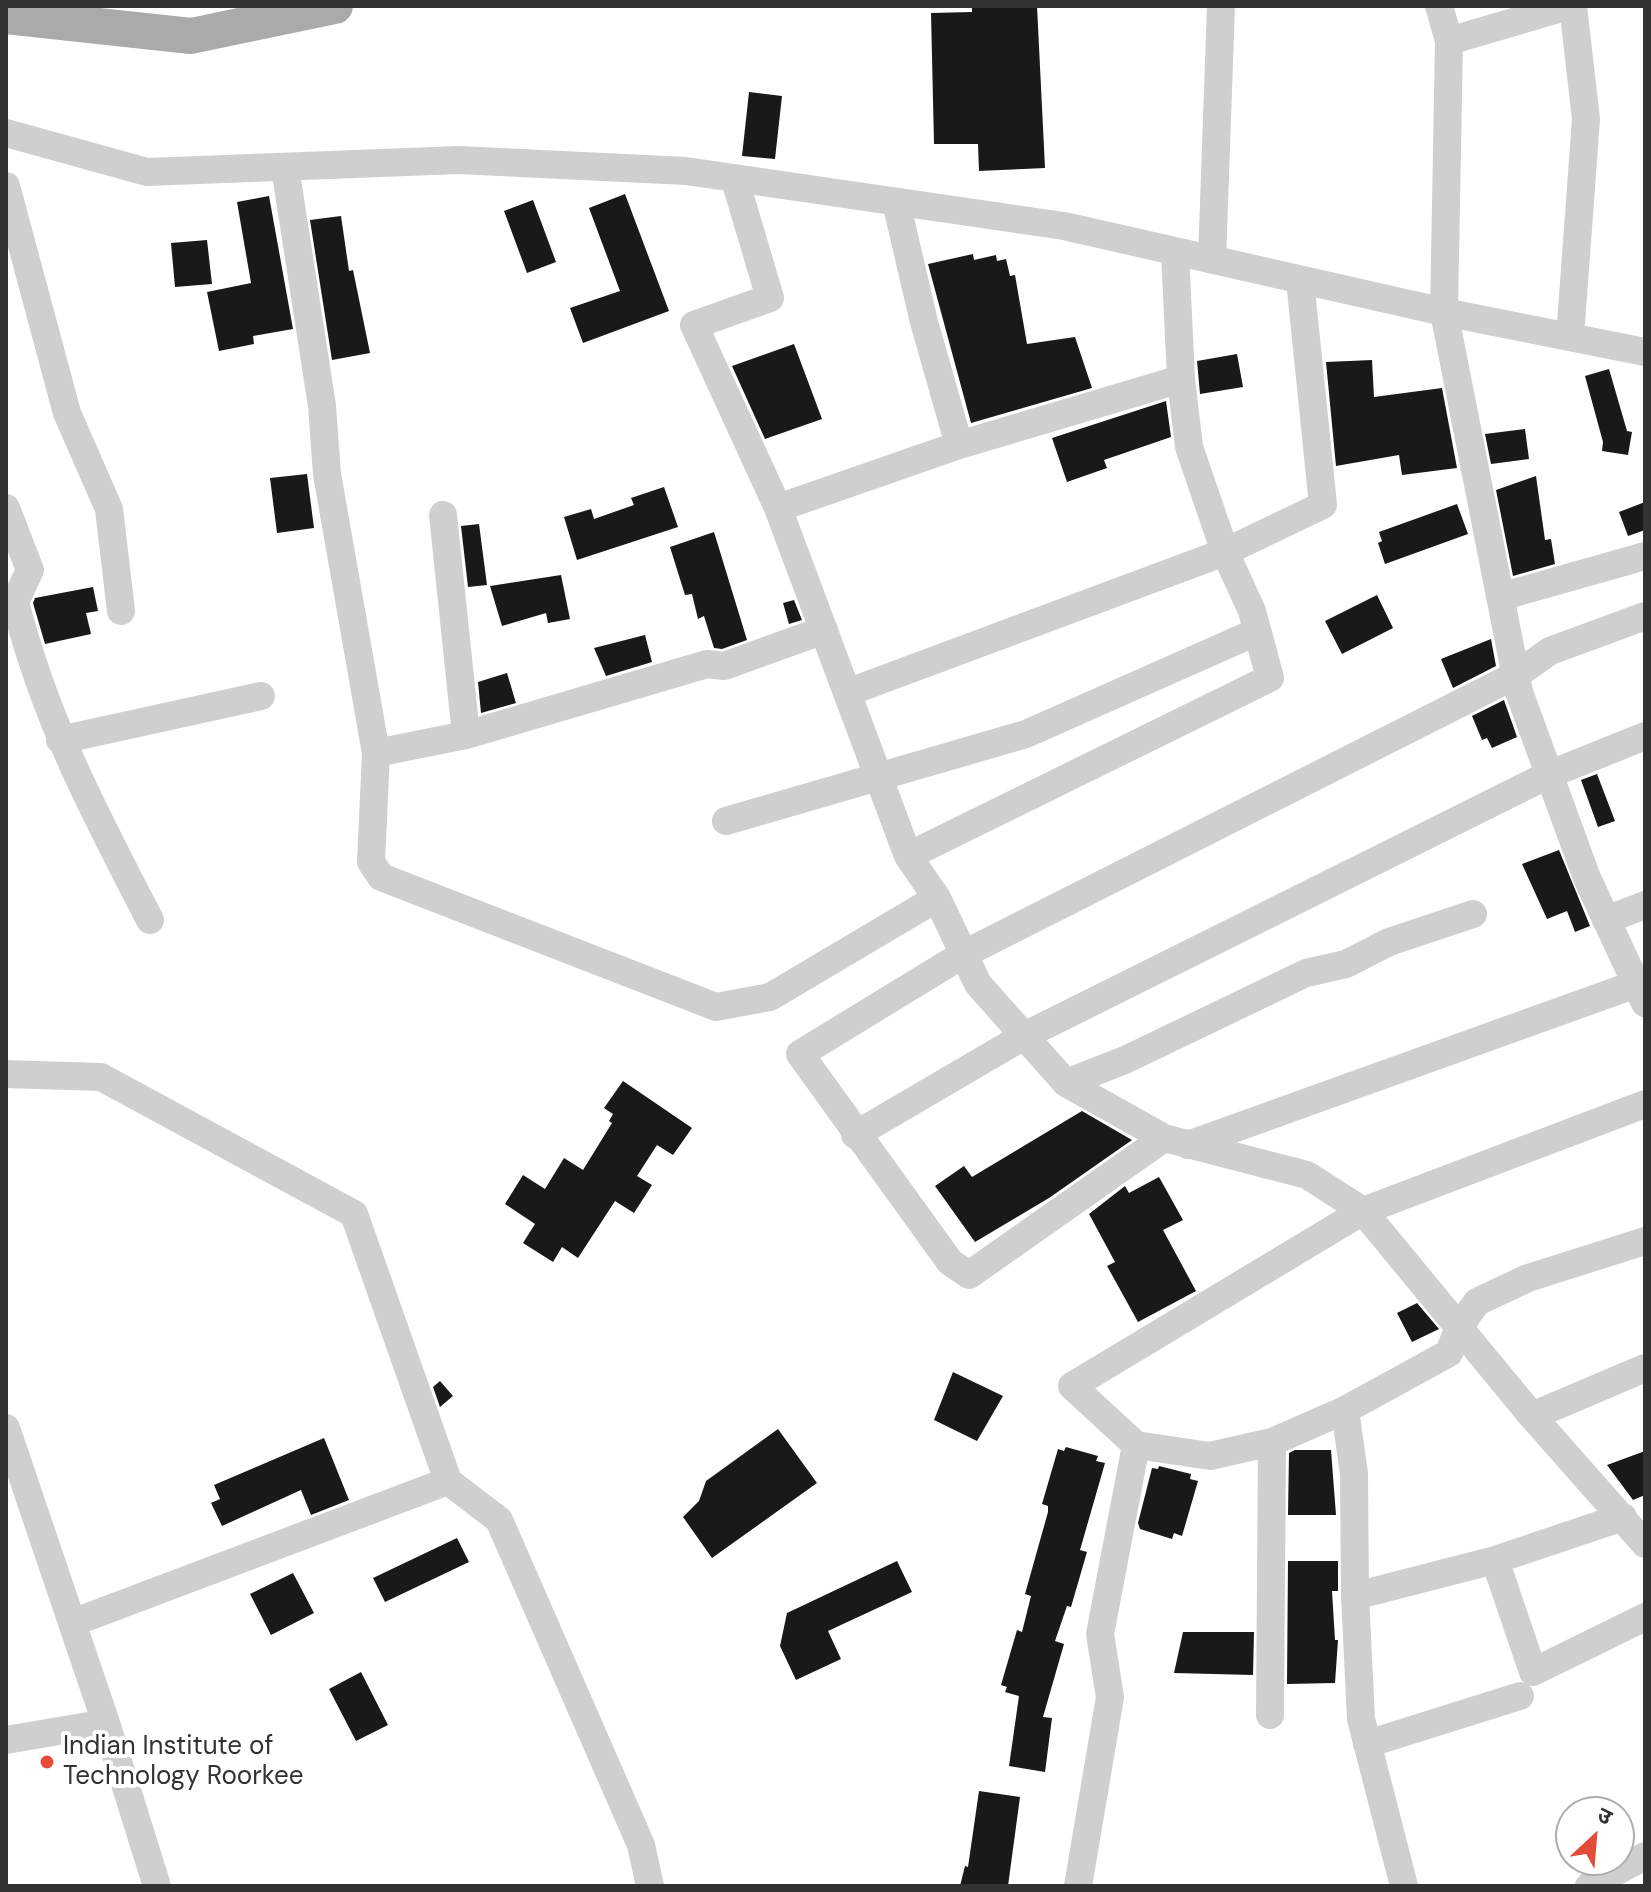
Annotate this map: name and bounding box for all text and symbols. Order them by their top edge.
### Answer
place label: Indian Institute of Technology Roorkee [63,1731,304,1792]
marker: Indian Institute of Technology Roorkee [38,1753,56,1771]
north arrow [1555,1796,1635,1876]
text: उ [1593,1800,1617,1832]

